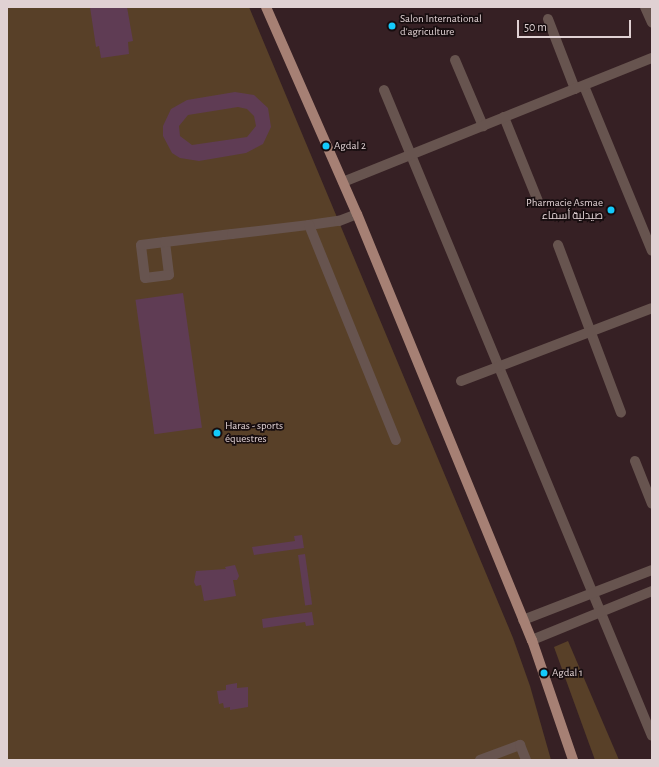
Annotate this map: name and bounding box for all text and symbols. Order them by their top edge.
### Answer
scale bar [519,12,633,38]
place label: Salon International d'agriculture [400,13,482,39]
marker: Salon International d'agriculture [387,21,397,31]
text: 50 m [524,21,547,33]
place label: Agdal 2 [334,139,366,153]
marker: Agdal 2 [321,141,331,151]
place label: Pharmacie Asmae صيدلية أسماء [526,197,603,223]
marker: Pharmacie Asmae صيدلية أسماء [606,205,616,215]
place label: Haras - sports équestres [225,420,283,446]
marker: Haras - sports équestres [212,428,222,438]
place label: Agdal 1 [552,666,583,680]
marker: Agdal 1 [539,668,549,678]

